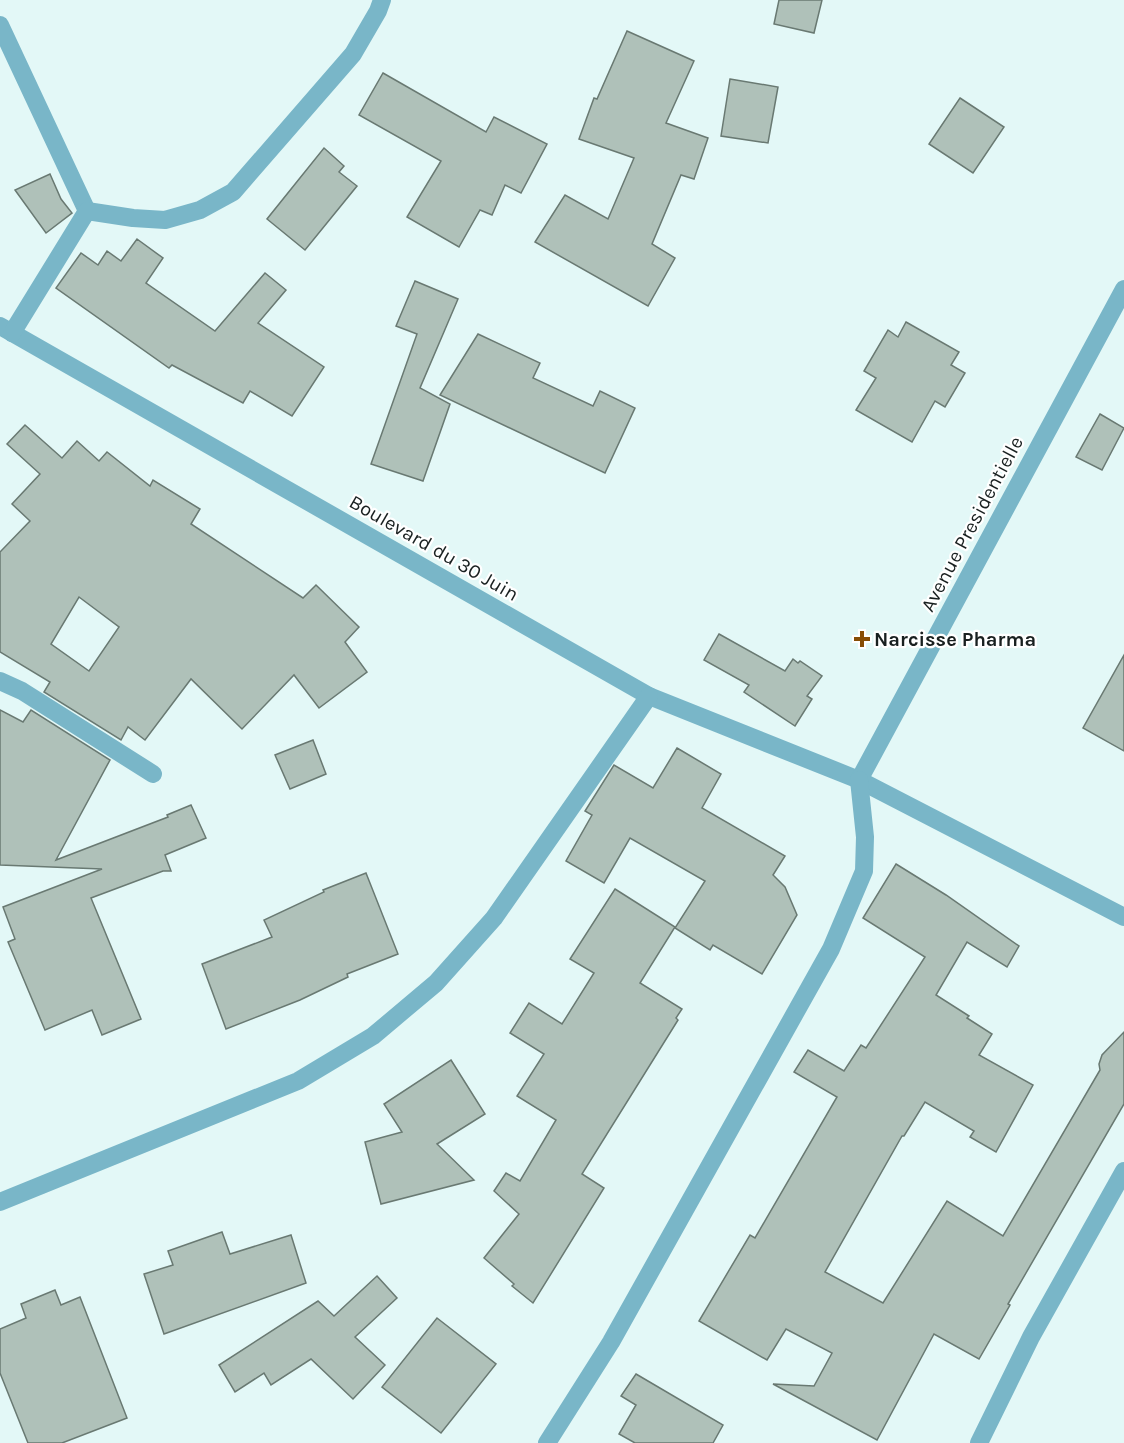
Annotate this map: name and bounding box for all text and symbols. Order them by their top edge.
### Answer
street label: Avenue Presidentielle [916,432,1028,616]
street label: Boulevard du 30 Juin [345,490,523,606]
place label: Narcisse Pharma [874,628,1036,651]
marker: Narcisse Pharma [855,632,869,646]

